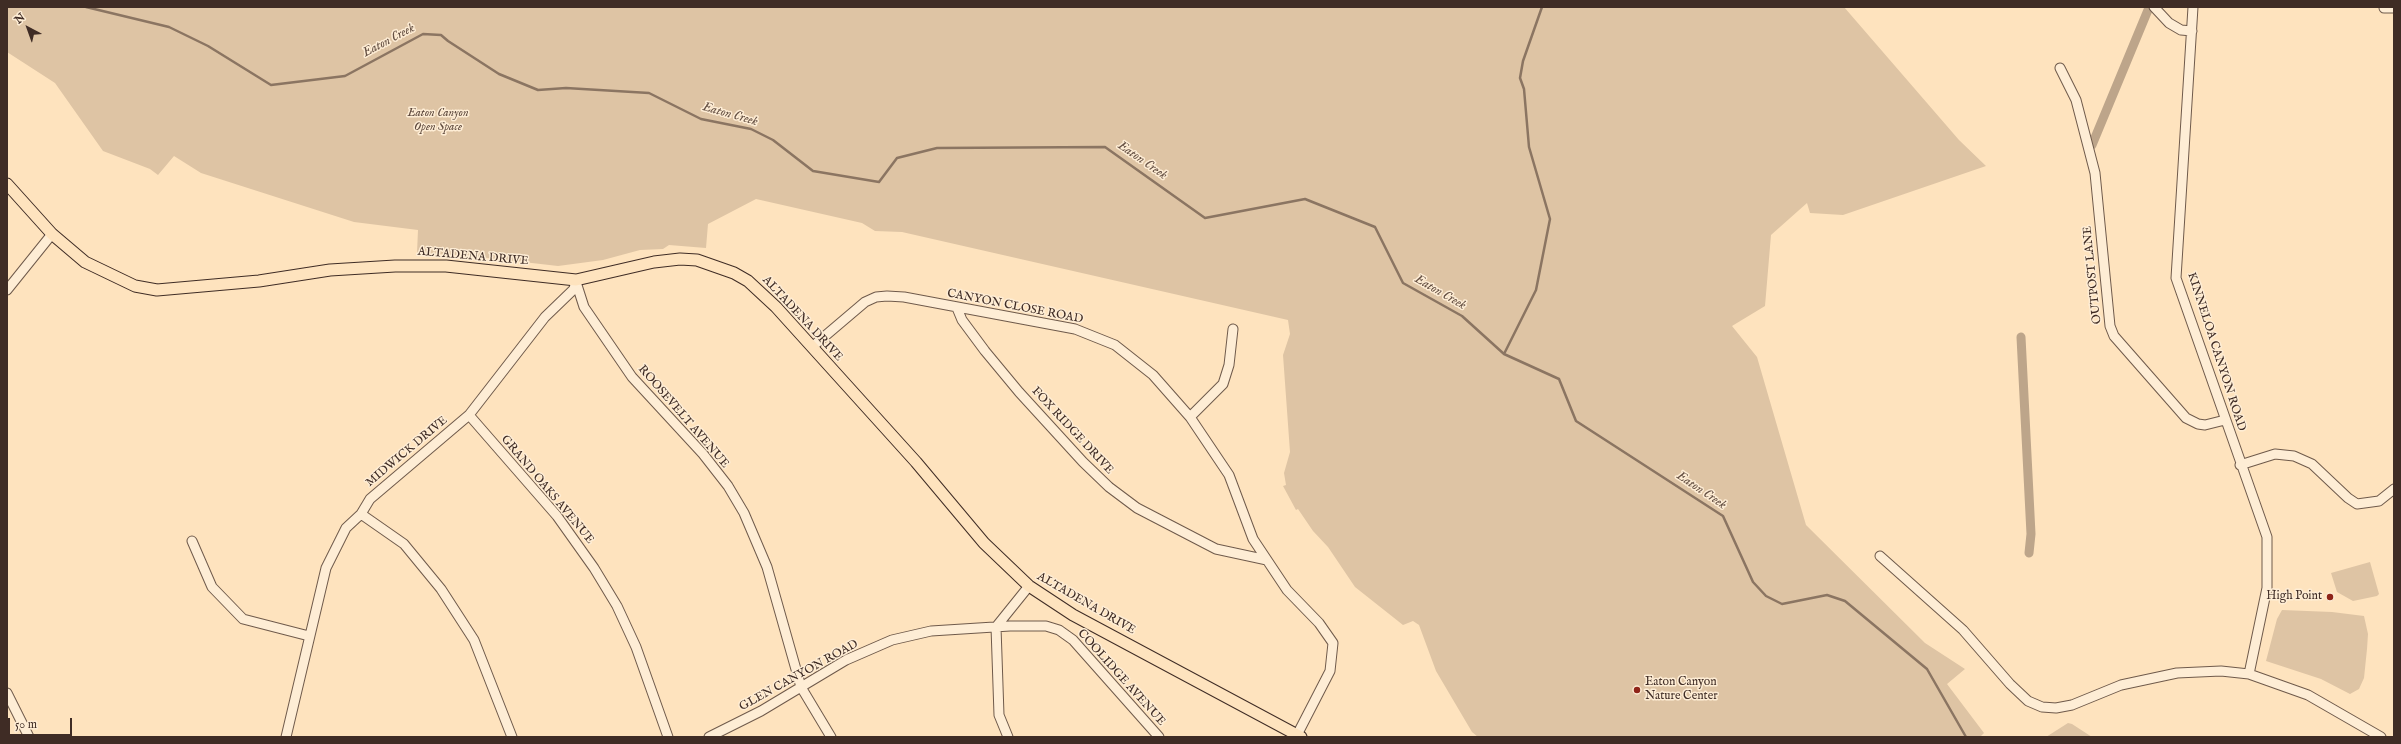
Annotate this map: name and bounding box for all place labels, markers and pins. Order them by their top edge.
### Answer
place label: High Point [2266,590,2322,604]
marker: High Point [2325,592,2335,602]
place label: Eaton Canyon Nature Center [1645,676,1718,704]
marker: Eaton Canyon Nature Center [1632,685,1642,695]

